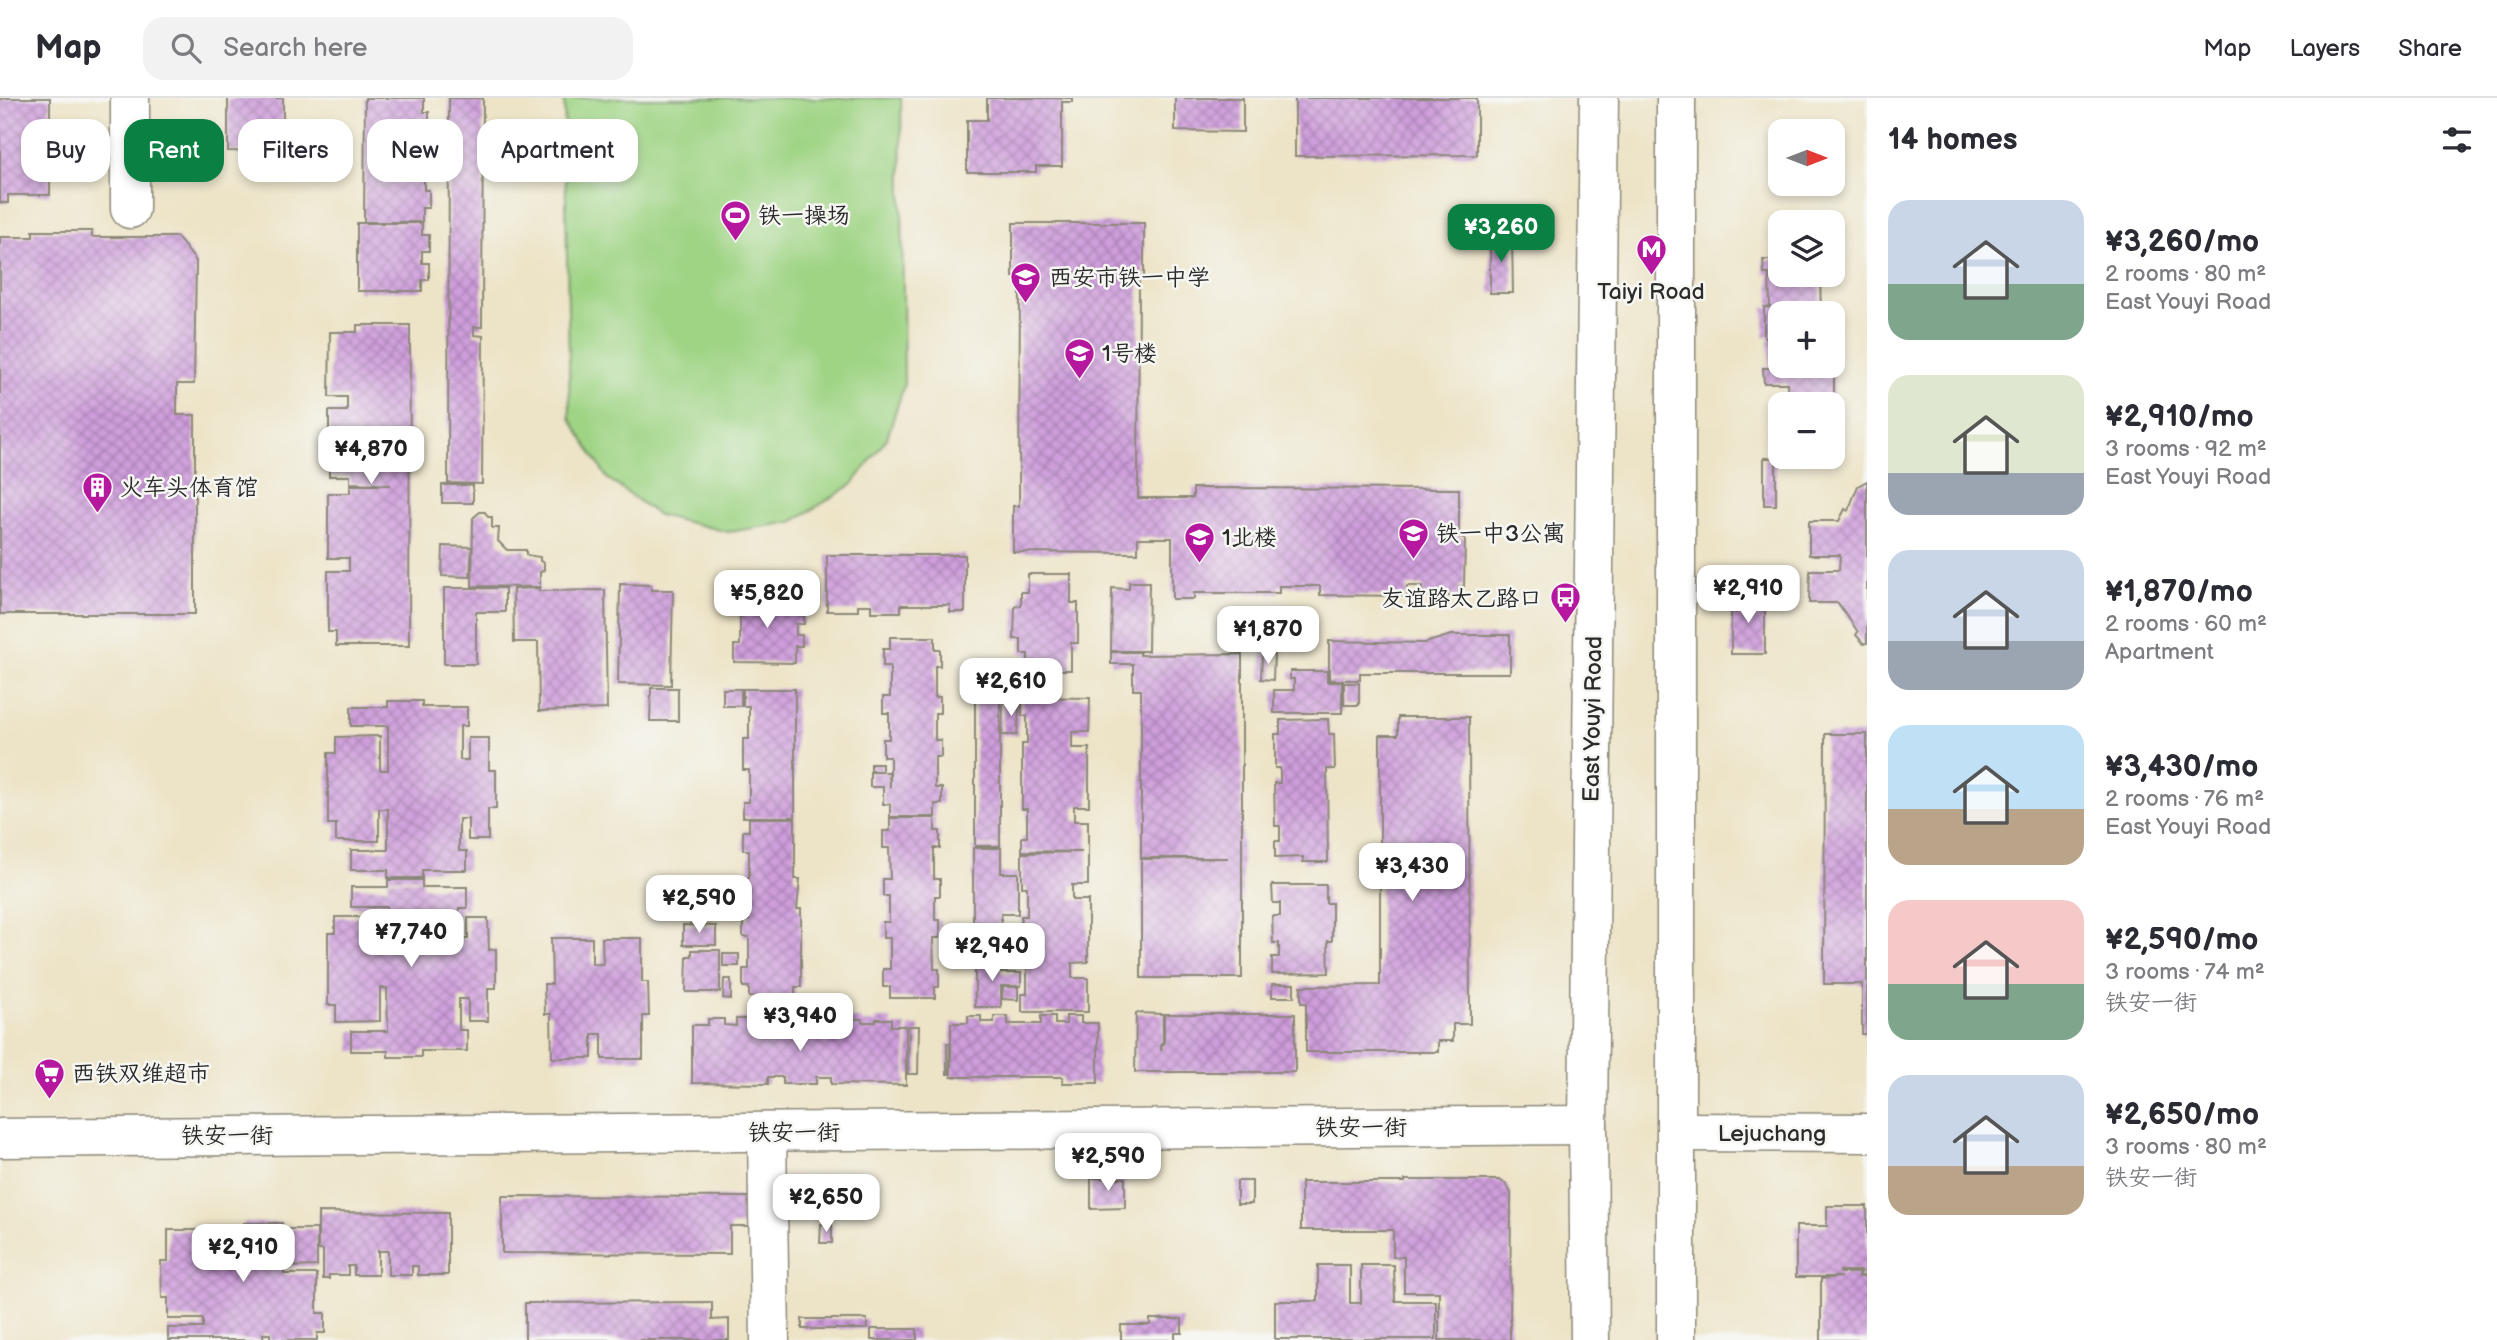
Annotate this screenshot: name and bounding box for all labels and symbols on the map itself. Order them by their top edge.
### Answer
north arrow [1768,119,1844,196]
sports icon: 铁一操场 [718,198,752,242]
place label: 铁一操场 [758,202,850,230]
pin: ¥3,260 [1444,204,1558,264]
metro station icon: Taiyi Road [1634,233,1668,277]
school or university icon: 西安市铁一中学 [1009,260,1043,304]
place label: 西安市铁一中学 [1049,264,1210,292]
place label: Taiyi Road [1597,278,1705,306]
school or university icon: 1号楼 [1062,336,1096,380]
place label: 1号楼 [1102,340,1157,368]
pin: ¥4,870 [314,426,428,486]
building icon: 火车头体育馆 [80,470,114,514]
place label: 火车头体育馆 [120,474,258,502]
school or university icon: 铁一中3公寓 [1396,516,1430,560]
school or university icon: 1北楼 [1182,520,1216,564]
place label: 铁一中3公寓 [1436,520,1565,548]
place label: 1北楼 [1222,524,1277,552]
pin: ¥2,910 [1691,566,1805,625]
pin: ¥5,820 [710,570,824,630]
bus stop icon: 友谊路太乙路口 [1548,581,1582,625]
place label: 友谊路太乙路口 [1381,585,1542,613]
pin: ¥1,870 [1211,606,1325,666]
street label: East Youyi Road [1578,636,1608,802]
pin: ¥2,610 [954,658,1068,718]
pin: ¥3,430 [1355,844,1469,903]
pin: ¥2,590 [642,876,756,935]
pin: ¥7,740 [354,910,468,969]
pin: ¥2,940 [935,924,1049,983]
pin: ¥3,940 [743,993,857,1053]
supermarket icon: 西铁双维超市 [32,1056,66,1100]
place label: 西铁双维超市 [72,1060,210,1088]
street label: 铁安一街 [1315,1114,1407,1142]
street label: 铁安一街 [748,1119,840,1147]
street label: Lejuchang [1718,1120,1826,1148]
street label: 铁安一街 [181,1122,273,1150]
pin: ¥2,590 [1051,1134,1165,1193]
pin: ¥2,650 [769,1174,883,1234]
pin: ¥2,910 [186,1224,300,1284]

